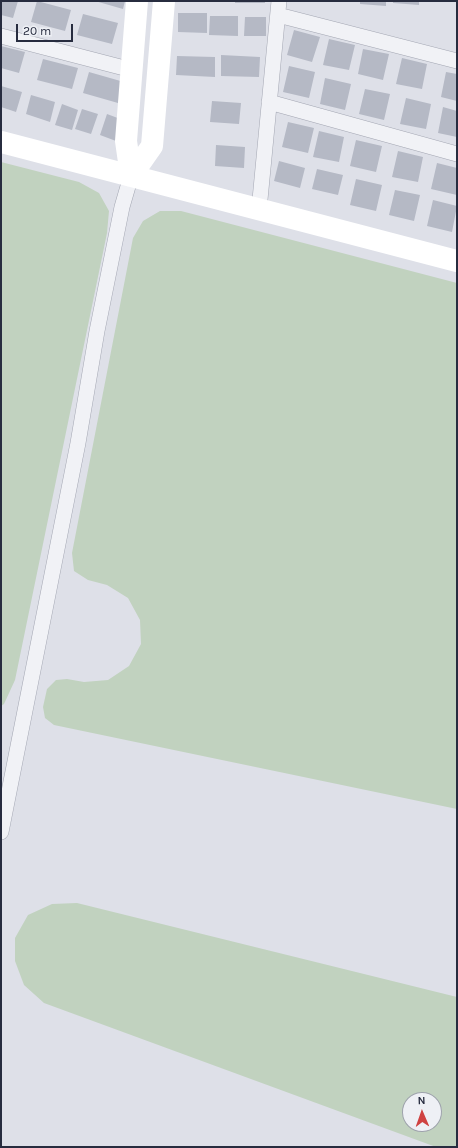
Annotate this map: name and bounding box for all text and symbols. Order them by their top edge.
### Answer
scale bar [18,16,75,42]
text: 20 m [23,24,51,38]
north arrow [402,1092,442,1132]
text: N [417,1094,426,1107]

